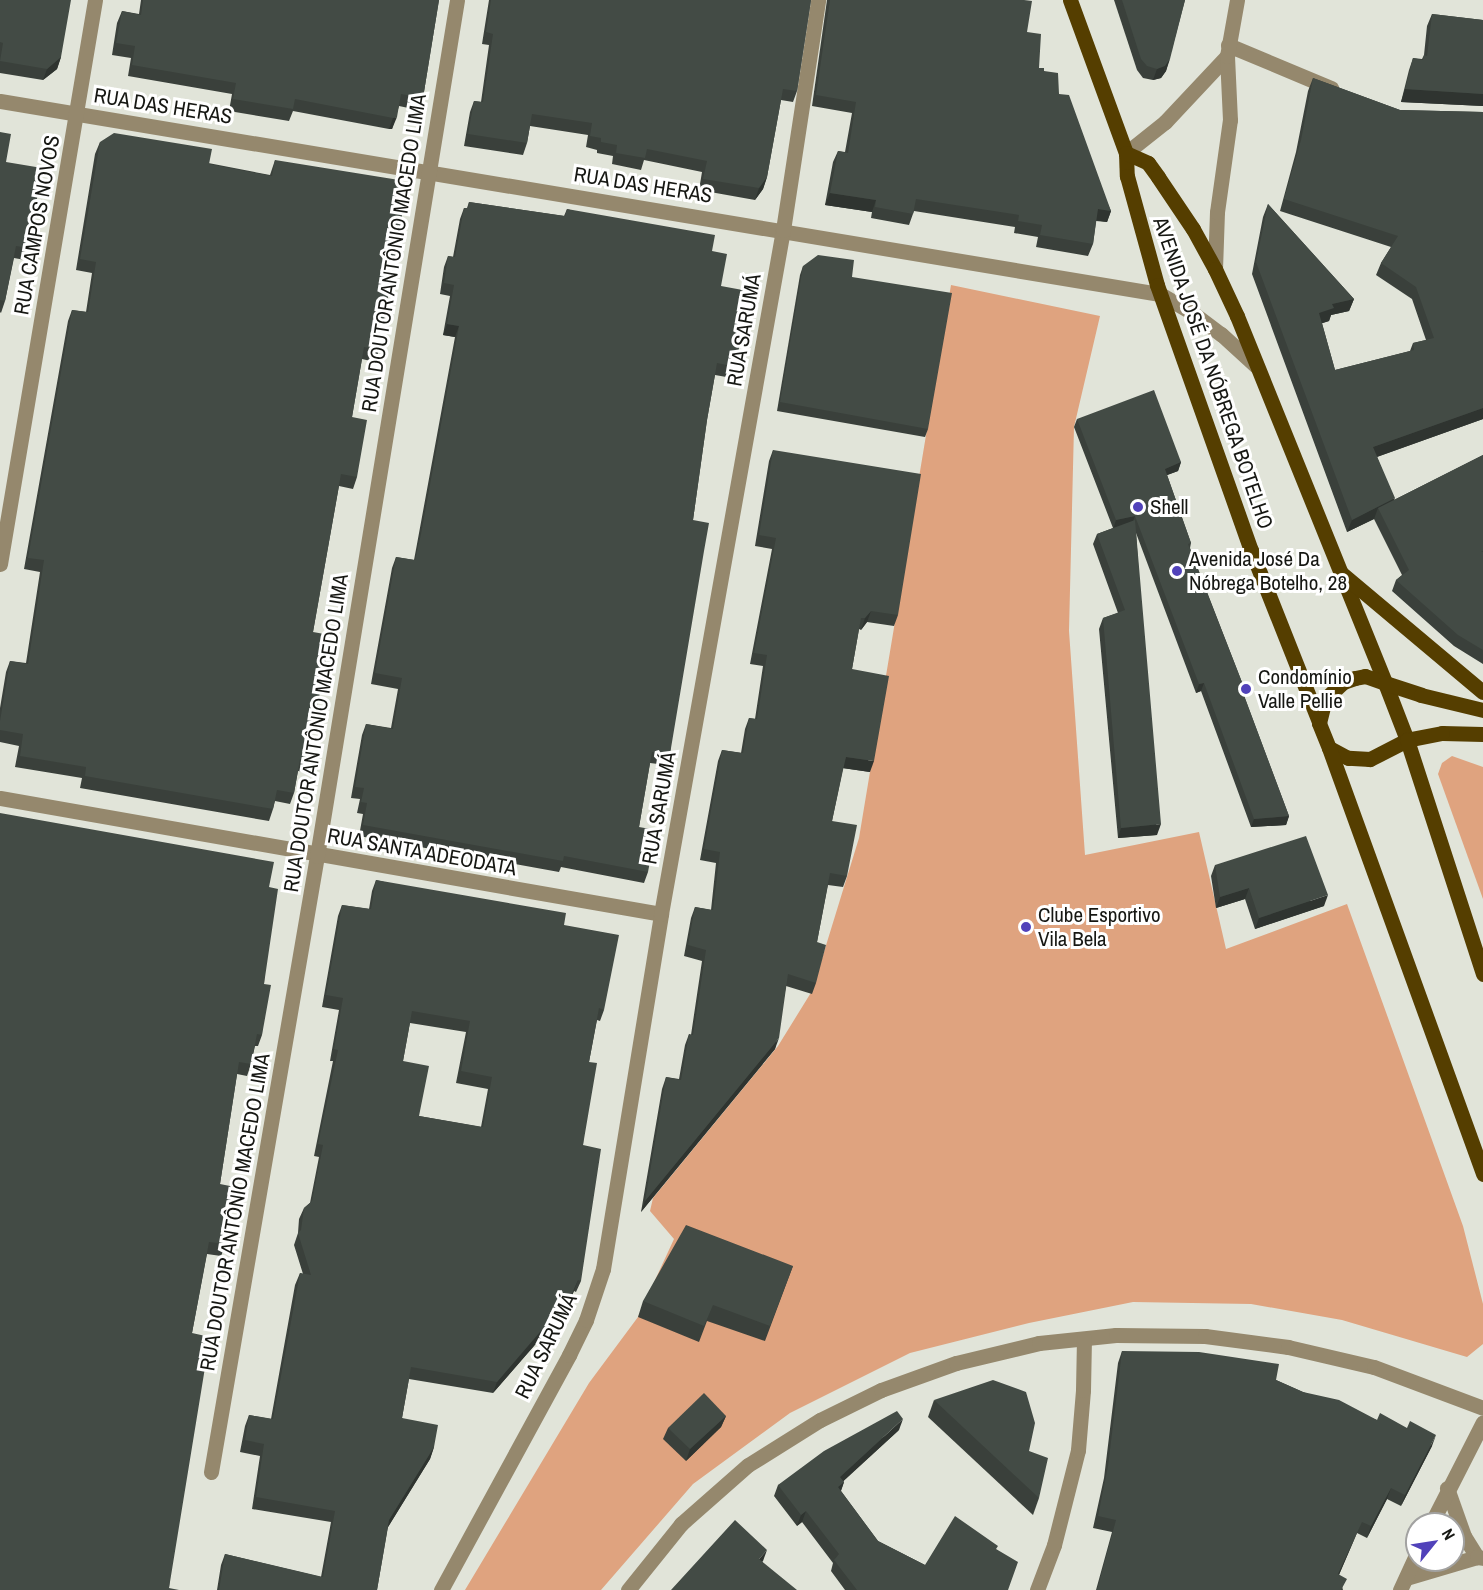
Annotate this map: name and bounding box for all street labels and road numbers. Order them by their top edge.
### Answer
street label: RUA DAS HERAS [92,83,234,129]
street label: RUA DOUTOR ANTÔNIO MACEDO LIMA [356,91,432,415]
street label: RUA CAMPOS NOVOS [9,133,65,317]
street label: RUA DAS HERAS [572,162,714,208]
street label: AVENIDA JOSÉ DA NÓBREGA BOTELHO [1147,213,1279,533]
street label: RUA SARUMÁ [722,271,766,389]
street label: RUA DOUTOR ANTÔNIO MACEDO LIMA [278,571,354,895]
street label: RUA SARUMÁ [637,749,681,867]
street label: RUA SANTA ADEODATA [324,823,520,881]
street label: RUA DOUTOR ANTÔNIO MACEDO LIMA [194,1050,276,1374]
street label: RUA SARUMÁ [510,1289,582,1403]

